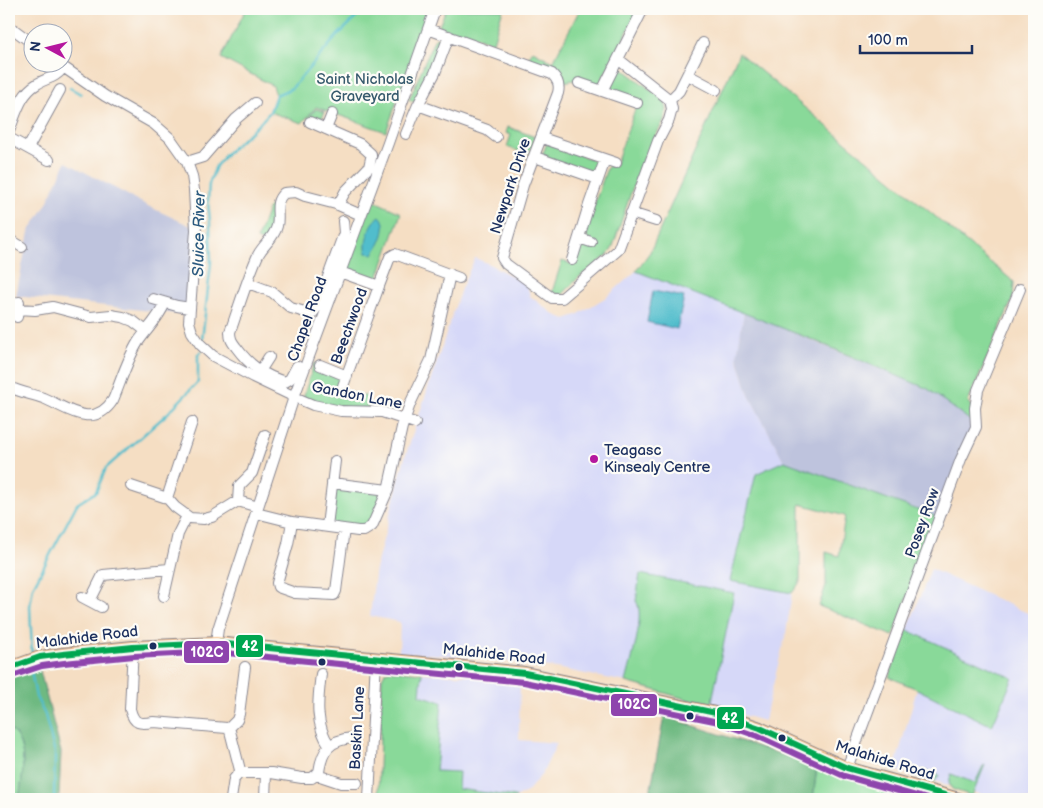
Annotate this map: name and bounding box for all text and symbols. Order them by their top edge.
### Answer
north arrow [22,22,72,72]
scale bar [860,22,973,54]
text: 100 m [868,31,908,50]
text: N [27,40,45,53]
park label: Saint Nicholas Graveyard [317,70,414,106]
street label: Newpark Drive [486,136,535,236]
water label: Sluice River [189,190,210,277]
street label: Chapel Road [283,274,332,364]
street label: Beechwood [327,285,372,367]
street label: Gandon Lane [310,377,404,414]
place label: Teagasc Kinsealy Centre [604,441,710,477]
marker: Teagasc Kinsealy Centre [588,453,600,465]
street label: Posey Row [901,486,944,561]
street label: Malahide Road [35,622,139,653]
line badge: 42 [235,634,264,658]
text: 42 [242,638,259,655]
line badge: 102C [183,640,230,664]
street label: Malahide Road [442,640,546,669]
unlabelled marker [148,641,158,651]
text: 102C [191,644,224,661]
unlabelled marker [317,657,327,667]
unlabelled marker [454,662,464,672]
street label: Baskin Lane [346,686,369,770]
line badge: 102C [610,693,658,717]
text: 102C [618,696,651,713]
line badge: 42 [716,706,745,730]
text: 42 [722,710,739,727]
unlabelled marker [685,711,695,721]
unlabelled marker [777,733,787,743]
street label: Malahide Road [833,736,937,785]

